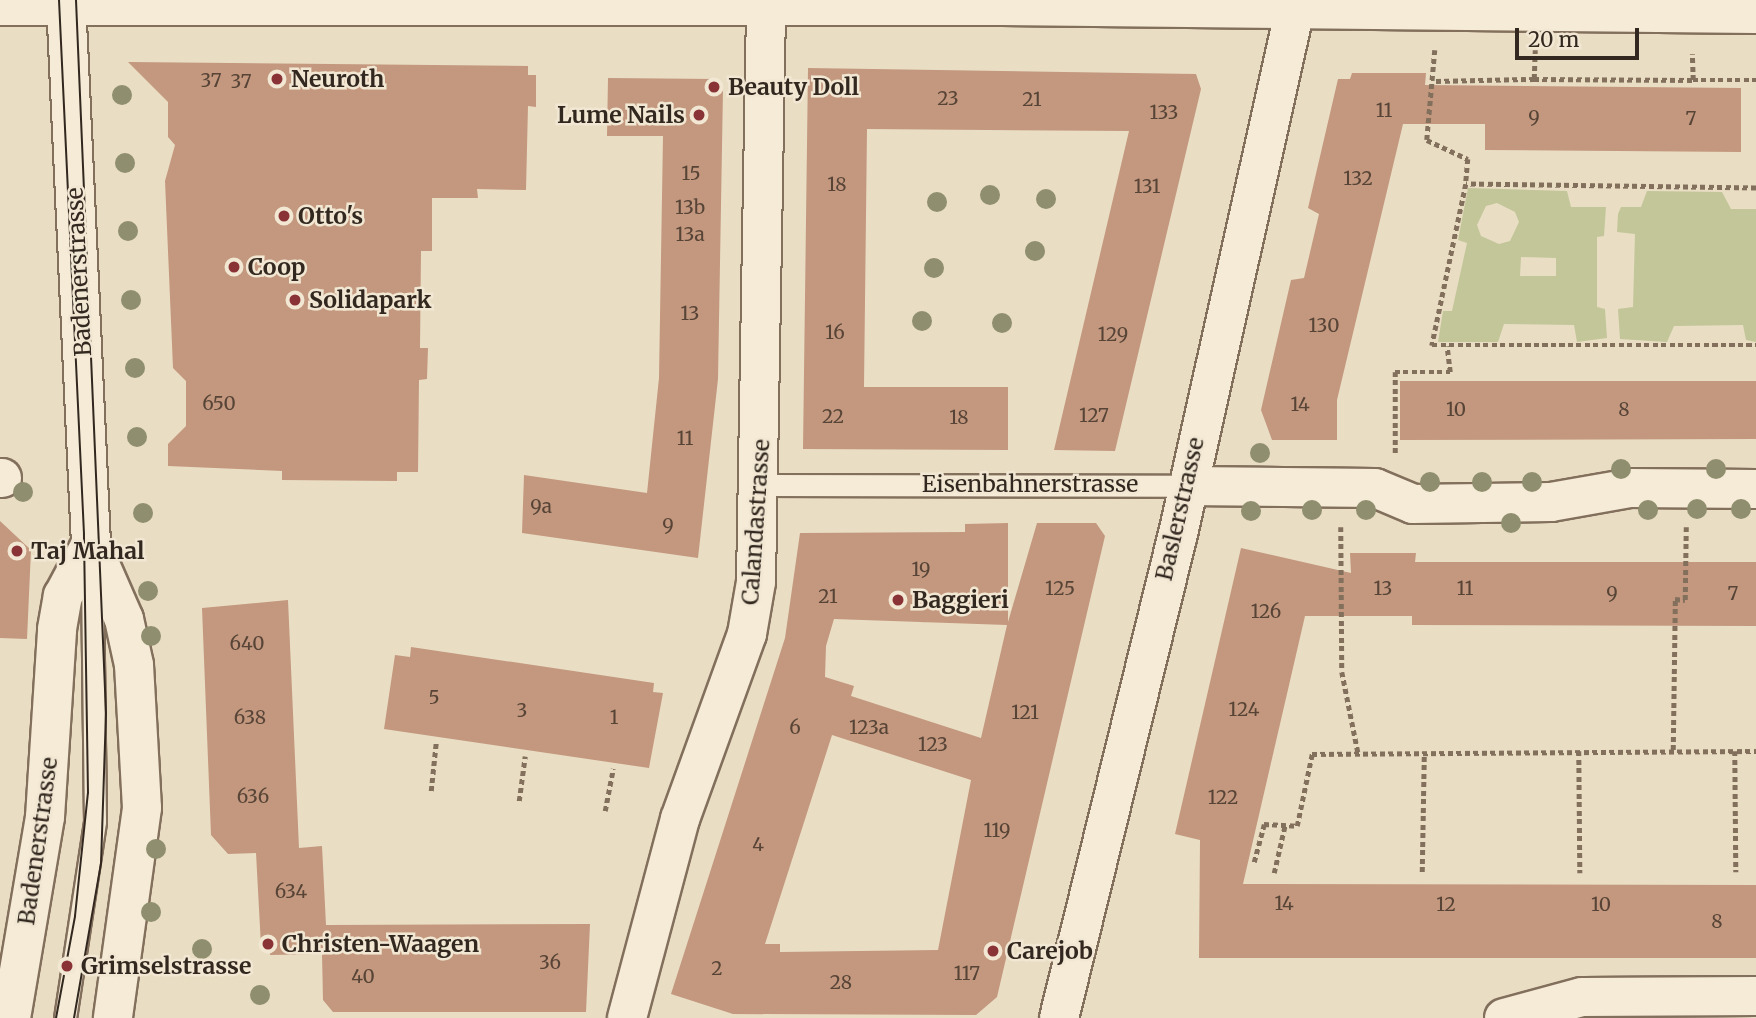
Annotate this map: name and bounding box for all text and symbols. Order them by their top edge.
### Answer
scale bar [1518,14,1642,58]
text: 20 m [1528,26,1579,53]
place label: Neuroth [291,65,384,93]
house number: 37 [200,70,222,92]
house number: 37 [230,71,252,93]
marker: Neuroth [269,71,285,87]
place label: Beauty Doll [728,73,859,101]
marker: Beauty Doll [706,79,722,95]
house number: 23 [937,88,959,110]
house number: 21 [1022,89,1042,111]
house number: 11 [1376,100,1392,122]
place label: Lume Nails [557,101,685,129]
house number: 133 [1150,102,1178,124]
marker: Lume Nails [691,107,707,123]
house number: 9 [1528,107,1540,129]
house number: 7 [1686,108,1696,130]
house number: 15 [681,163,701,185]
house number: 132 [1343,168,1373,190]
house number: 18 [827,174,847,196]
house number: 131 [1134,176,1160,198]
street label: Badenerstrasse [61,187,97,357]
house number: 13b [675,197,705,219]
place label: Otto's [298,202,363,230]
marker: Otto's [276,208,292,224]
house number: 13a [675,224,705,246]
place label: Coop [248,253,305,281]
marker: Coop [226,259,242,275]
place label: Solidapark [309,286,431,314]
marker: Solidapark [287,292,303,308]
house number: 13 [681,303,699,325]
house number: 130 [1309,315,1339,337]
house number: 16 [825,322,845,344]
house number: 129 [1098,324,1128,346]
house number: 650 [202,393,236,415]
house number: 14 [1290,394,1310,416]
house number: 10 [1446,399,1466,421]
house number: 8 [1618,399,1630,421]
house number: 127 [1079,405,1109,427]
house number: 22 [822,406,844,428]
house number: 18 [949,407,969,429]
house number: 11 [677,428,693,450]
street label: Baslerstrasse [1150,435,1210,583]
street label: Calandastrasse [736,438,776,606]
street label: Eisenbahnerstrasse [922,470,1138,498]
house number: 9a [530,496,552,518]
house number: 9 [662,515,674,537]
place label: Taj Mahal [31,537,145,565]
marker: Taj Mahal [9,543,25,559]
house number: 19 [911,559,931,581]
house number: 125 [1045,578,1075,600]
house number: 13 [1374,578,1392,600]
house number: 11 [1457,578,1473,600]
house number: 9 [1606,583,1618,605]
house number: 7 [1728,583,1738,605]
house number: 21 [818,586,838,608]
place label: Baggieri [912,586,1009,614]
marker: Baggieri [890,592,906,608]
house number: 126 [1251,601,1281,623]
house number: 640 [229,633,265,655]
house number: 5 [428,687,440,709]
house number: 124 [1229,699,1259,721]
house number: 3 [517,700,527,722]
house number: 121 [1011,702,1039,724]
house number: 638 [234,707,266,729]
house number: 1 [610,707,618,729]
house number: 6 [789,717,801,739]
house number: 123a [849,717,889,739]
house number: 123 [918,734,948,756]
street label: Badenerstrasse [13,755,63,927]
house number: 636 [237,786,269,808]
house number: 122 [1208,787,1238,809]
house number: 119 [983,820,1011,842]
house number: 4 [752,834,764,856]
house number: 634 [275,881,307,903]
house number: 14 [1274,893,1294,915]
house number: 12 [1436,894,1456,916]
house number: 10 [1591,894,1611,916]
house number: 8 [1711,911,1723,933]
place label: Christen-Waagen [282,930,479,958]
marker: Christen-Waagen [260,936,276,952]
place label: Carejob [1007,937,1093,965]
marker: Carejob [985,943,1001,959]
place label: Grimselstrasse [81,952,251,980]
house number: 36 [539,952,561,974]
marker: Grimselstrasse [59,958,75,974]
house number: 2 [711,958,723,980]
house number: 117 [954,963,980,985]
house number: 40 [351,966,375,988]
house number: 28 [830,972,852,994]

